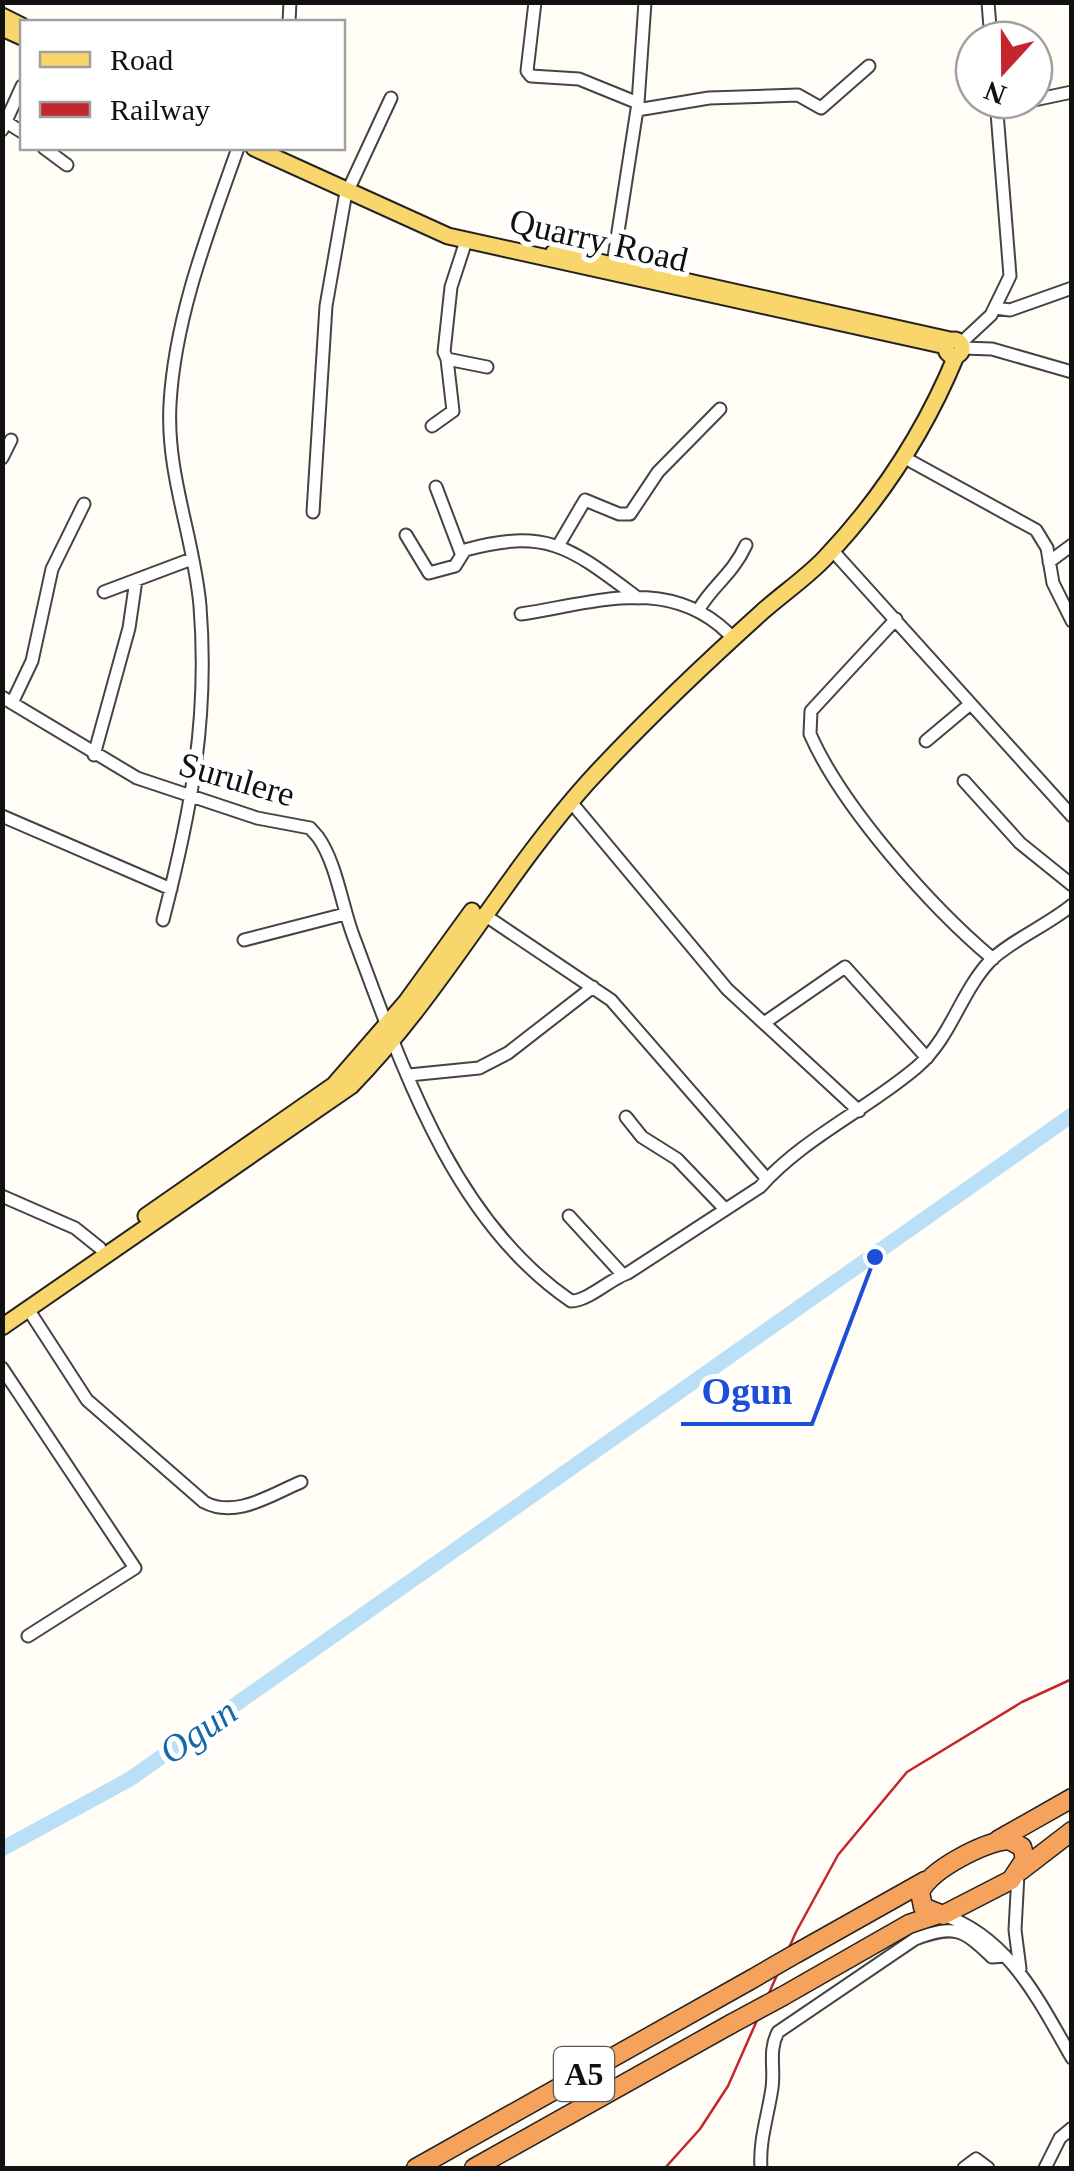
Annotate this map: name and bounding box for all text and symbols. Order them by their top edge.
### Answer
legend [20,20,345,150]
north arrow [954,20,1054,120]
text: Road [110,43,173,76]
text: N [980,75,1010,111]
text: Railway [110,93,210,126]
street label: Quarry Road [506,201,692,280]
street label: Surulere [174,744,299,815]
callout: Ogun [681,1356,812,1424]
text: Ogun [702,1370,792,1412]
water label: Ogun [151,1690,245,1772]
road number: A5 [554,2047,614,2101]

